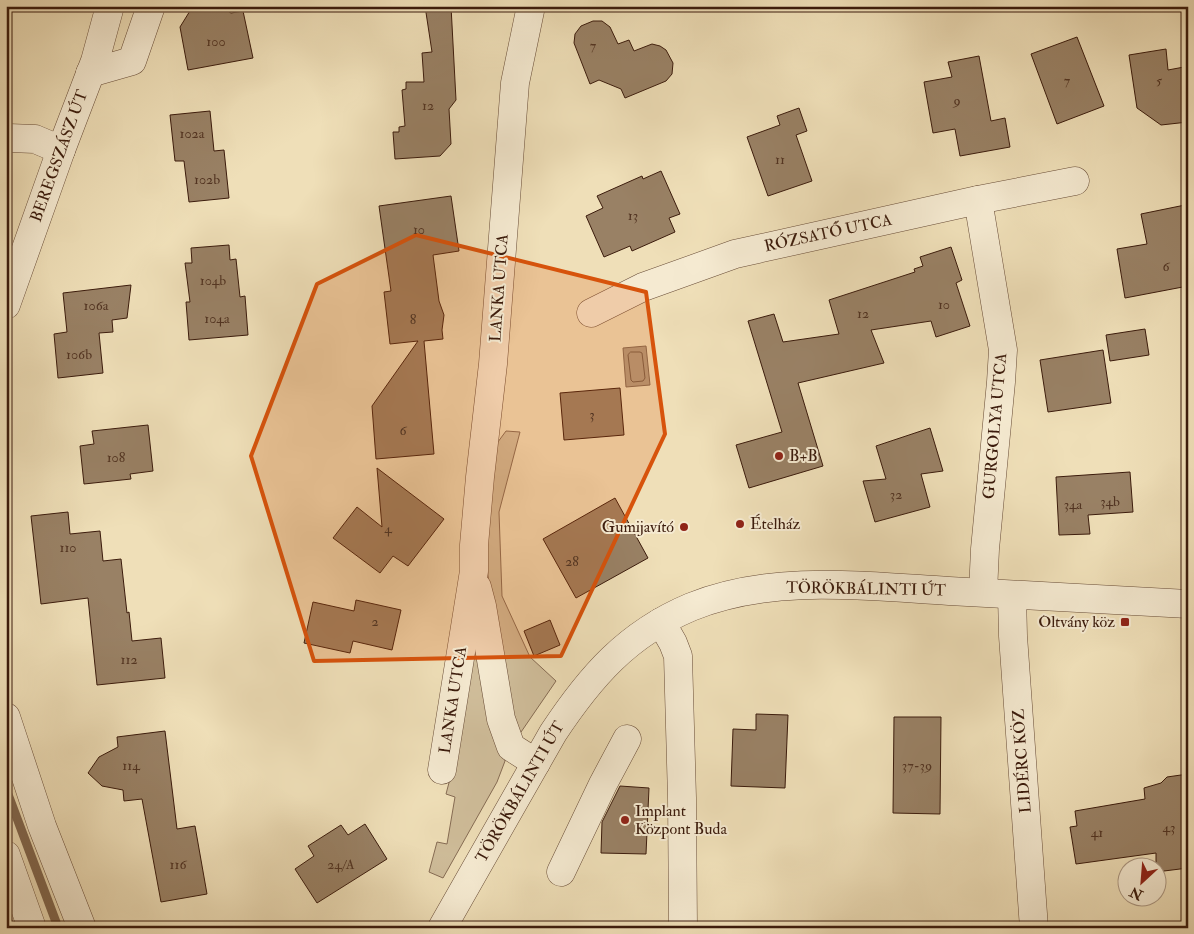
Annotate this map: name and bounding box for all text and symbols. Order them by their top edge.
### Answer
house number: 100 [206,33,226,50]
house number: 7 [590,37,597,54]
house number: 7 [1064,72,1071,89]
house number: 5 [1156,72,1163,89]
street label: BEREGSZÁSZ ÚT [25,87,92,225]
house number: 9 [952,92,961,109]
house number: 12 [422,97,434,114]
house number: 102a [180,125,205,142]
house number: 11 [775,151,785,168]
house number: 102b [194,171,220,188]
house number: 13 [628,207,638,224]
street label: RÓZSATŐ UTCA [762,209,894,256]
house number: 10 [413,221,425,238]
street label: LANKA UTCA [485,233,513,343]
house number: 6 [1162,258,1170,275]
house number: 104b [200,272,226,289]
house number: 10 [938,296,950,313]
house number: 106a [84,297,109,314]
house number: 12 [857,305,869,322]
house number: 104a [204,310,230,327]
house number: 8 [410,311,417,328]
house number: 106b [66,346,92,363]
street label: GURGOLYA UTCA [979,352,1011,500]
house number: 3 [589,406,595,423]
house number: 6 [399,422,407,439]
place label: B+B [789,446,818,466]
house number: 108 [107,449,126,466]
marker: B+B [773,450,785,462]
house number: 32 [890,486,902,503]
house number: 34b [1100,493,1120,510]
house number: 34a [1064,496,1083,513]
place label: Ételház [750,513,800,534]
place label: Gumijavító [602,517,674,537]
marker: Ételház [734,518,746,530]
house number: 4 [384,520,393,537]
marker: Gumijavító [678,521,690,533]
house number: 110 [59,539,77,556]
house number: 28 [565,553,579,570]
street label: TÖRÖKBÁLINTI ÚT [786,577,946,600]
place label: Oltvány köz [1038,612,1115,632]
house number: 2 [371,613,379,630]
marker: Oltvány köz [1119,616,1131,628]
street label: LANKA UTCA [435,645,471,755]
house number: 112 [120,651,138,668]
street label: LIDÉRC KÖZ [1007,708,1036,814]
street label: TÖRÖKBÁLINTI ÚT [470,717,569,866]
house number: 114 [122,757,141,774]
house number: 37-39 [902,757,932,774]
place label: Implant Központ Buda [635,801,727,840]
marker: Implant Központ Buda [619,814,631,826]
house number: 43 [1163,819,1175,836]
house number: 41 [1091,824,1103,841]
house number: 116 [170,856,187,873]
house number: 24/A [327,856,355,873]
north arrow [1116,856,1166,906]
text: N [1127,883,1147,904]

